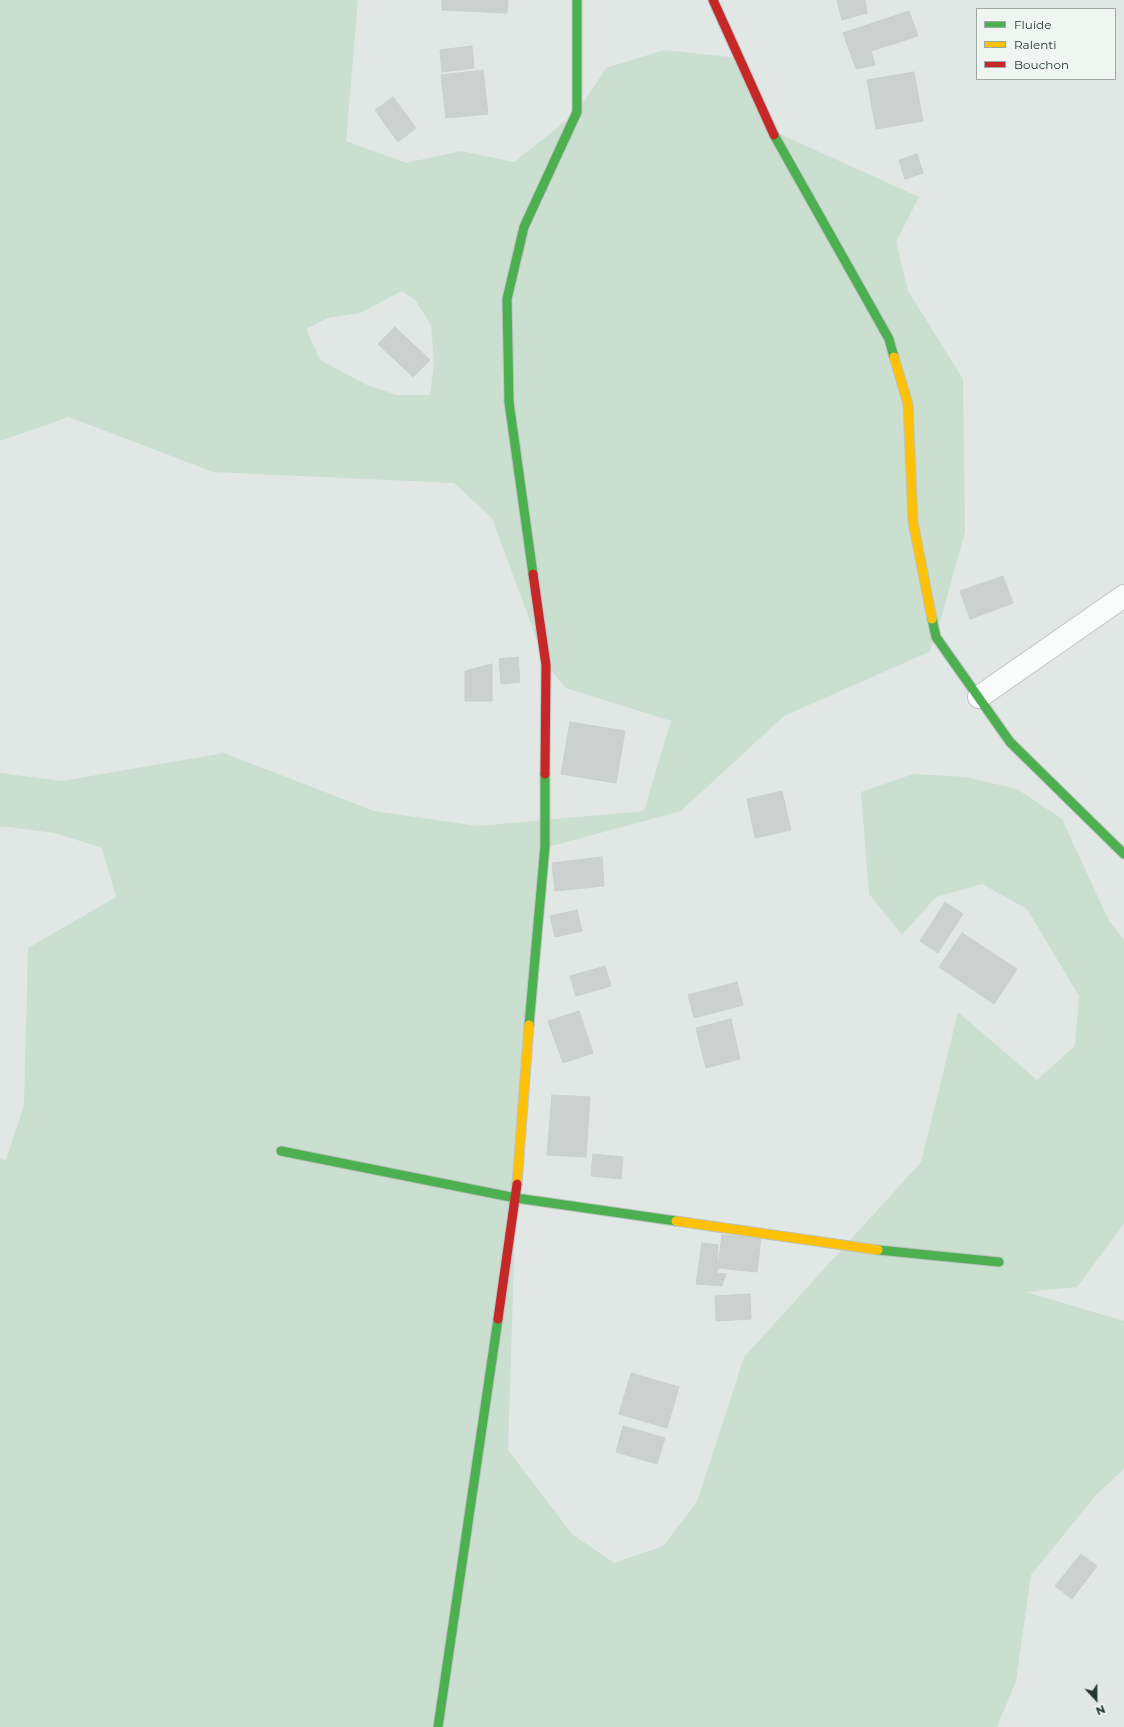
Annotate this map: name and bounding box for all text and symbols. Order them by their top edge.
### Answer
legend [976,8,1116,80]
text: Fluide [1014,17,1052,32]
text: Ralenti [1014,37,1056,52]
text: Bouchon [1014,57,1069,72]
north arrow [1076,1679,1116,1719]
text: N [1094,1702,1107,1718]

